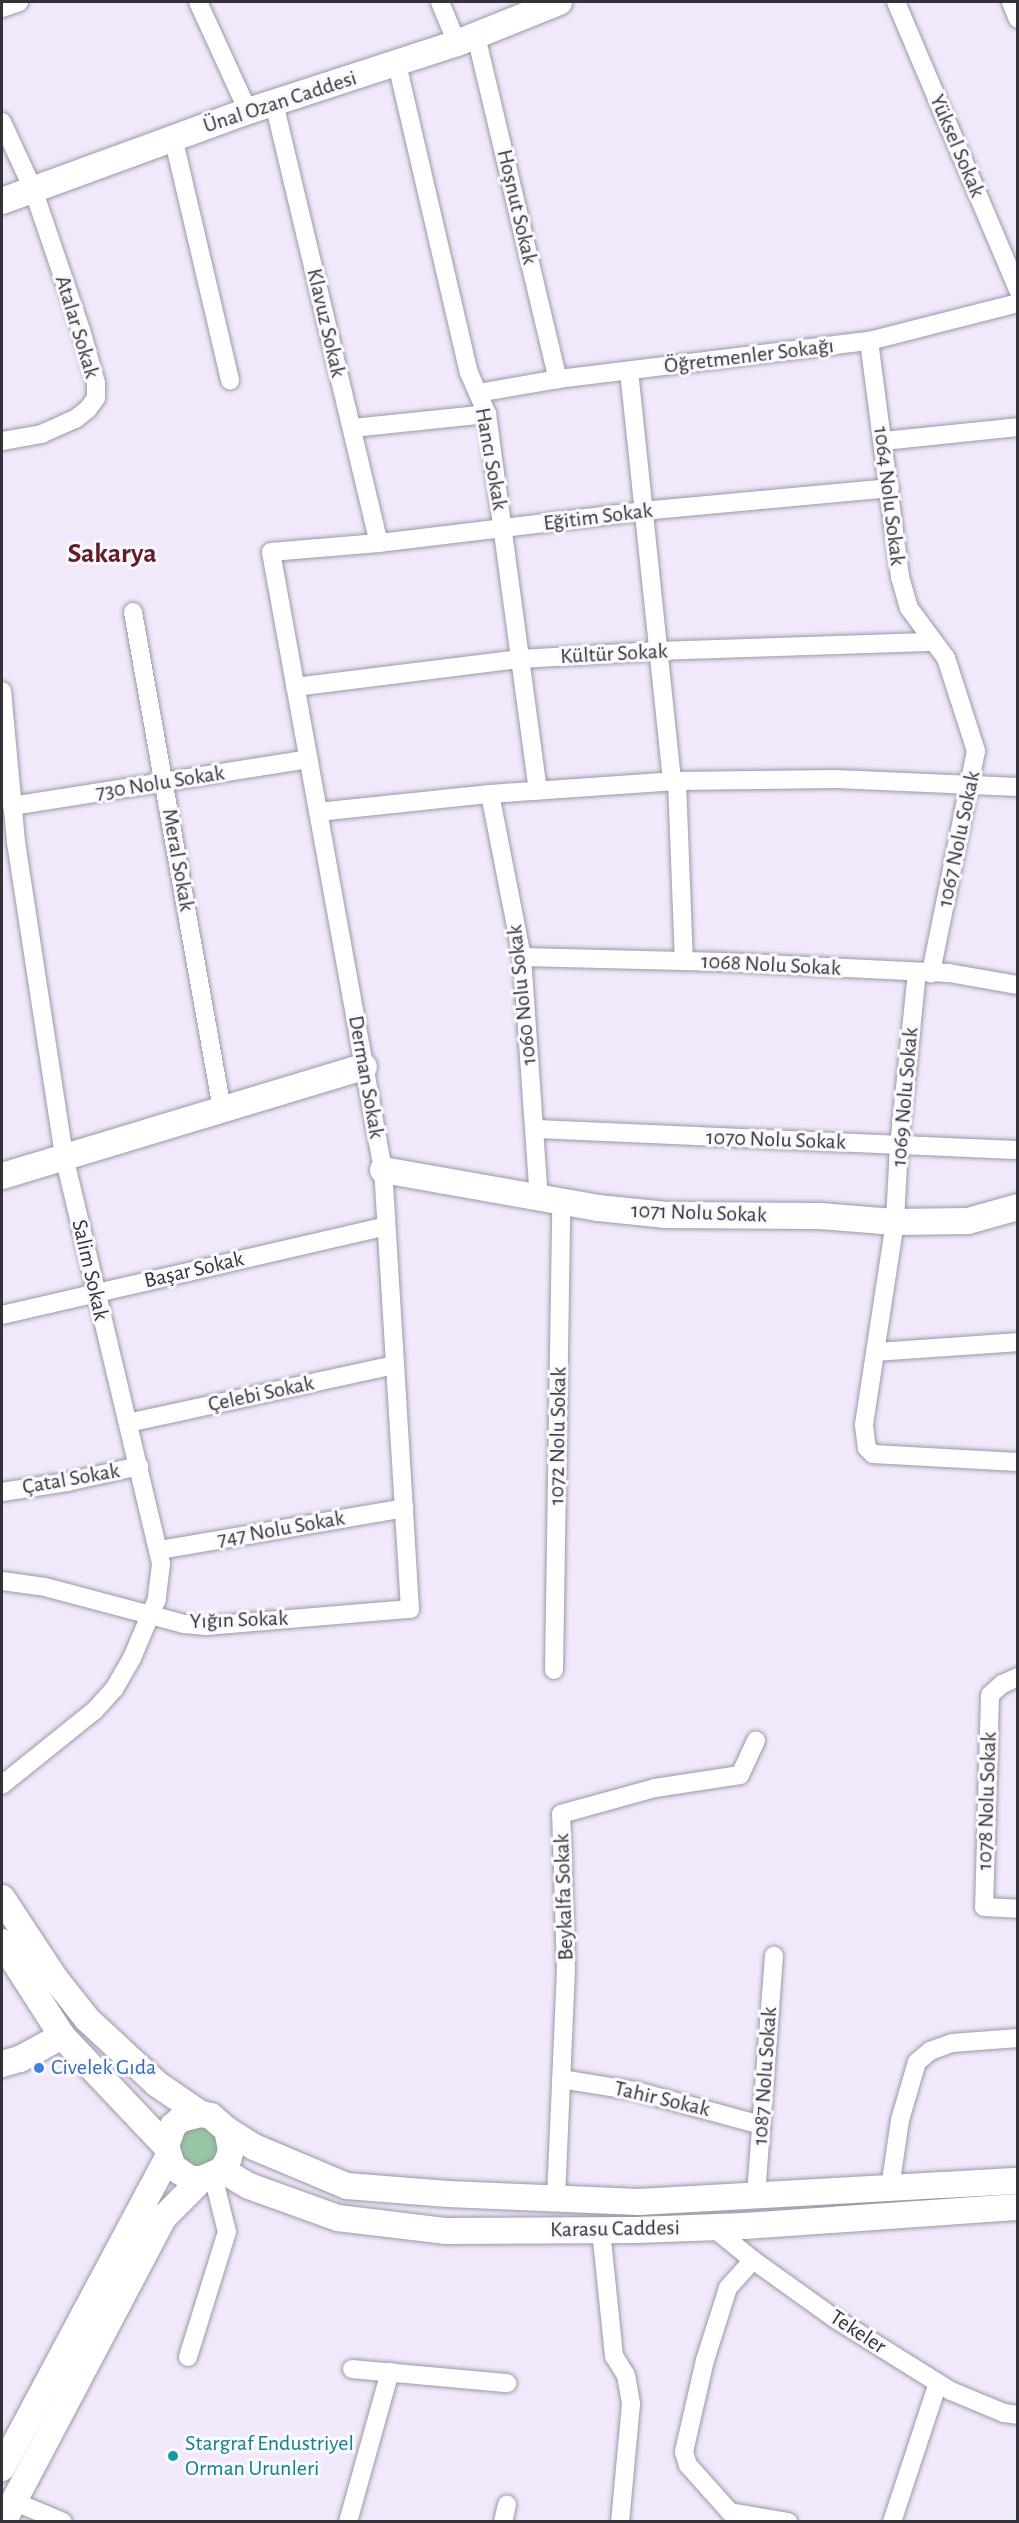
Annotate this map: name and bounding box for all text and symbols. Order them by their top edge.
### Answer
street label: Ünal Ozan Caddesi [200,65,360,139]
street label: Yüksel Sokak [923,91,991,201]
street label: Hoşnut Sokak [491,147,543,267]
street label: Klavuz Sokak [301,266,351,380]
street label: Atalar Sokak [49,272,105,382]
street label: Öğretmenler Sokağı [663,332,835,380]
street label: Hancı Sokak [469,406,513,512]
street label: 1064 Nolu Sokak [867,425,911,567]
street label: Eğitim Sokak [542,497,654,537]
district label: Sakarya [67,537,157,571]
street label: Kültür Sokak [560,638,668,670]
street label: 730 Nolu Sokak [94,760,226,806]
street label: 1067 Nolu Sokak [932,769,986,909]
street label: Meral Sokak [156,807,200,913]
street label: 1060 Nolu Sokak [502,924,542,1066]
street label: 1068 Nolu Sokak [701,948,841,982]
street label: Derman Sokak [342,1013,390,1141]
street label: 1069 Nolu Sokak [886,1026,924,1168]
street label: 1070 Nolu Sokak [706,1124,846,1156]
street label: 1071 Nolu Sokak [631,1197,767,1229]
street label: Salim Sokak [66,1217,114,1323]
street label: Başar Sokak [142,1246,246,1294]
street label: 1072 Nolu Sokak [544,1367,572,1505]
street label: Çelebi Sokak [206,1370,316,1418]
street label: Çatal Sokak [20,1457,122,1501]
street label: 747 Nolu Sokak [215,1505,347,1553]
street label: Yığın Sokak [189,1605,289,1635]
street label: 1078 Nolu Sokak [971,1731,1003,1871]
street label: Beykalfa Sokak [549,1833,579,1961]
street label: 1087 Nolu Sokak [747,2006,783,2146]
place label: Civelek Gıda [51,2055,156,2081]
marker: Civelek Gıda [32,2061,46,2075]
street label: Tahir Sokak [612,2075,712,2123]
street label: Karasu Caddesi [550,2215,680,2243]
street label: Tekeler [825,2304,891,2360]
place label: Stargraf Endustriyel Orman Urunleri [185,2430,354,2482]
marker: Stargraf Endustriyel Orman Urunleri [166,2449,180,2463]

